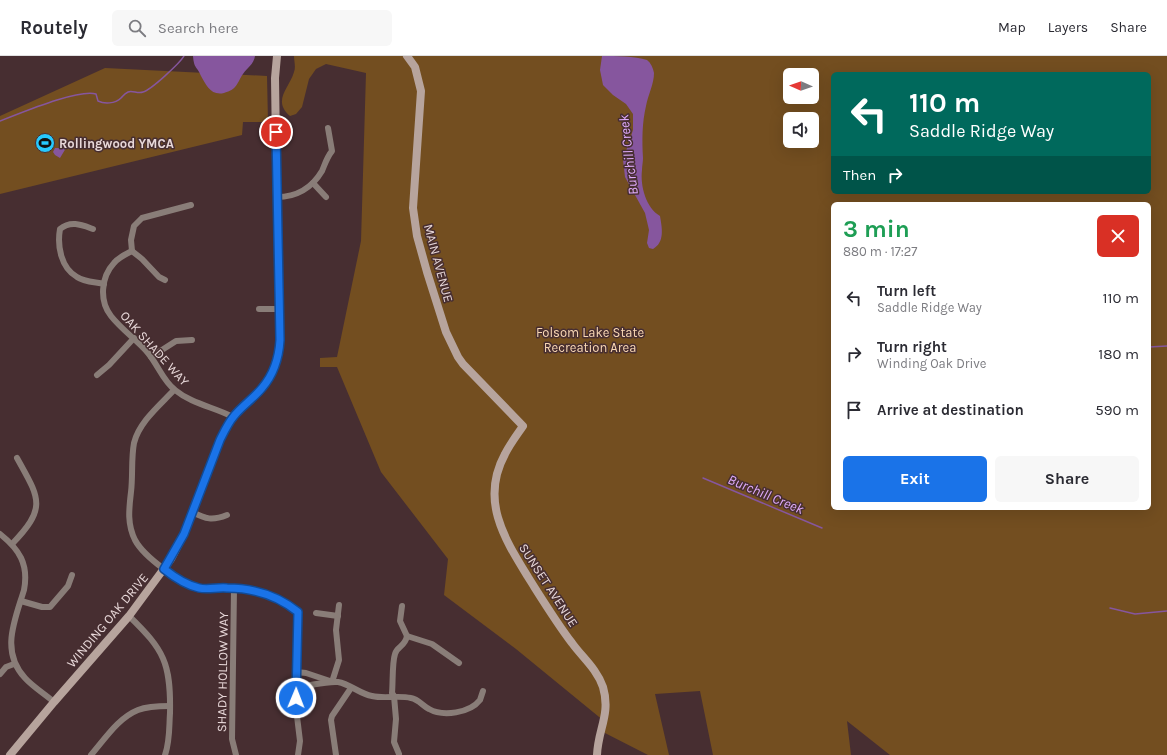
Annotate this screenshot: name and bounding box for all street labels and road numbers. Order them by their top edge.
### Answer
street label: MAIN AVENUE [421,222,456,304]
street label: OAK SHADE WAY [117,308,192,389]
street label: SUNSET AVENUE [516,541,581,630]
street label: WINDING OAK DRIVE [64,570,151,670]
street label: SHADY HOLLOW WAY [214,612,231,732]

